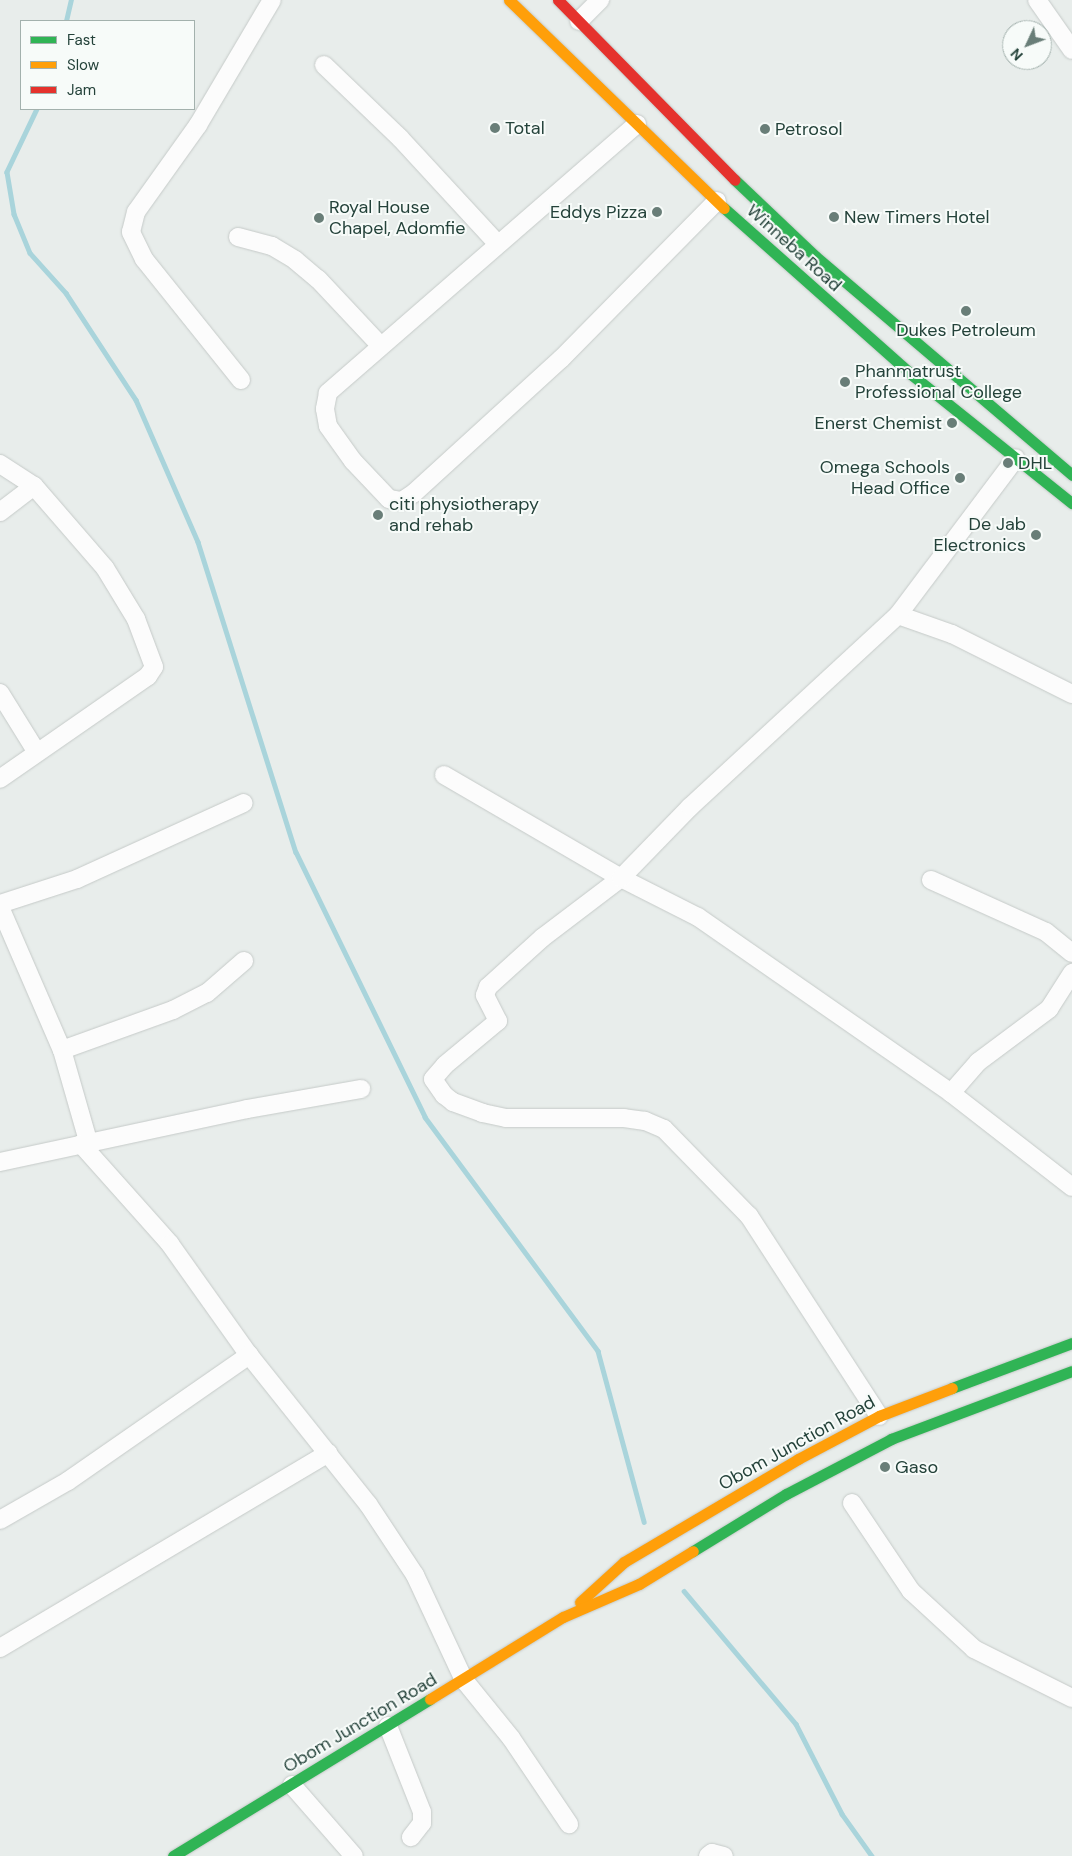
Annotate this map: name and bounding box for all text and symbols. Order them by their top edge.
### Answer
legend [20,20,195,110]
north arrow [1002,20,1052,70]
text: Fast [67,30,96,50]
text: N [1007,45,1027,64]
text: Slow [67,55,99,75]
text: Jam [67,80,96,100]
place label: Total [505,117,545,139]
place label: Petrosol [775,118,843,140]
marker: Total [489,122,501,134]
marker: Petrosol [759,123,771,135]
place label: Royal House Chapel, Adomfie [329,197,465,240]
street label: Winneba Road [742,200,846,296]
place label: Eddys Pizza [550,201,647,223]
marker: Eddys Pizza [651,206,663,218]
place label: New Timers Hotel [844,206,990,228]
marker: New Timers Hotel [828,211,840,223]
marker: Royal House Chapel, Adomfie [313,212,325,224]
marker: Dukes Petroleum [960,305,972,317]
place label: Dukes Petroleum [896,319,1036,341]
place label: Phanmatrust Professional College [855,361,1022,404]
marker: Phanmatrust Professional College [839,376,851,388]
place label: Enerst Chemist [815,412,942,434]
marker: Enerst Chemist [946,417,958,429]
place label: DHL [1018,452,1052,474]
place label: Omega Schools Head Office [820,457,950,499]
marker: DHL [1002,457,1014,469]
marker: Omega Schools Head Office [954,472,966,484]
place label: citi physiotherapy and rehab [389,494,539,536]
marker: citi physiotherapy and rehab [371,508,385,522]
place label: De Jab Electronics [934,514,1026,556]
marker: De Jab Electronics [1030,529,1042,541]
street label: Obom Junction Road [715,1391,879,1495]
place label: Gaso [895,1456,938,1478]
marker: Gaso [879,1461,891,1473]
street label: Obom Junction Road [279,1669,441,1777]

